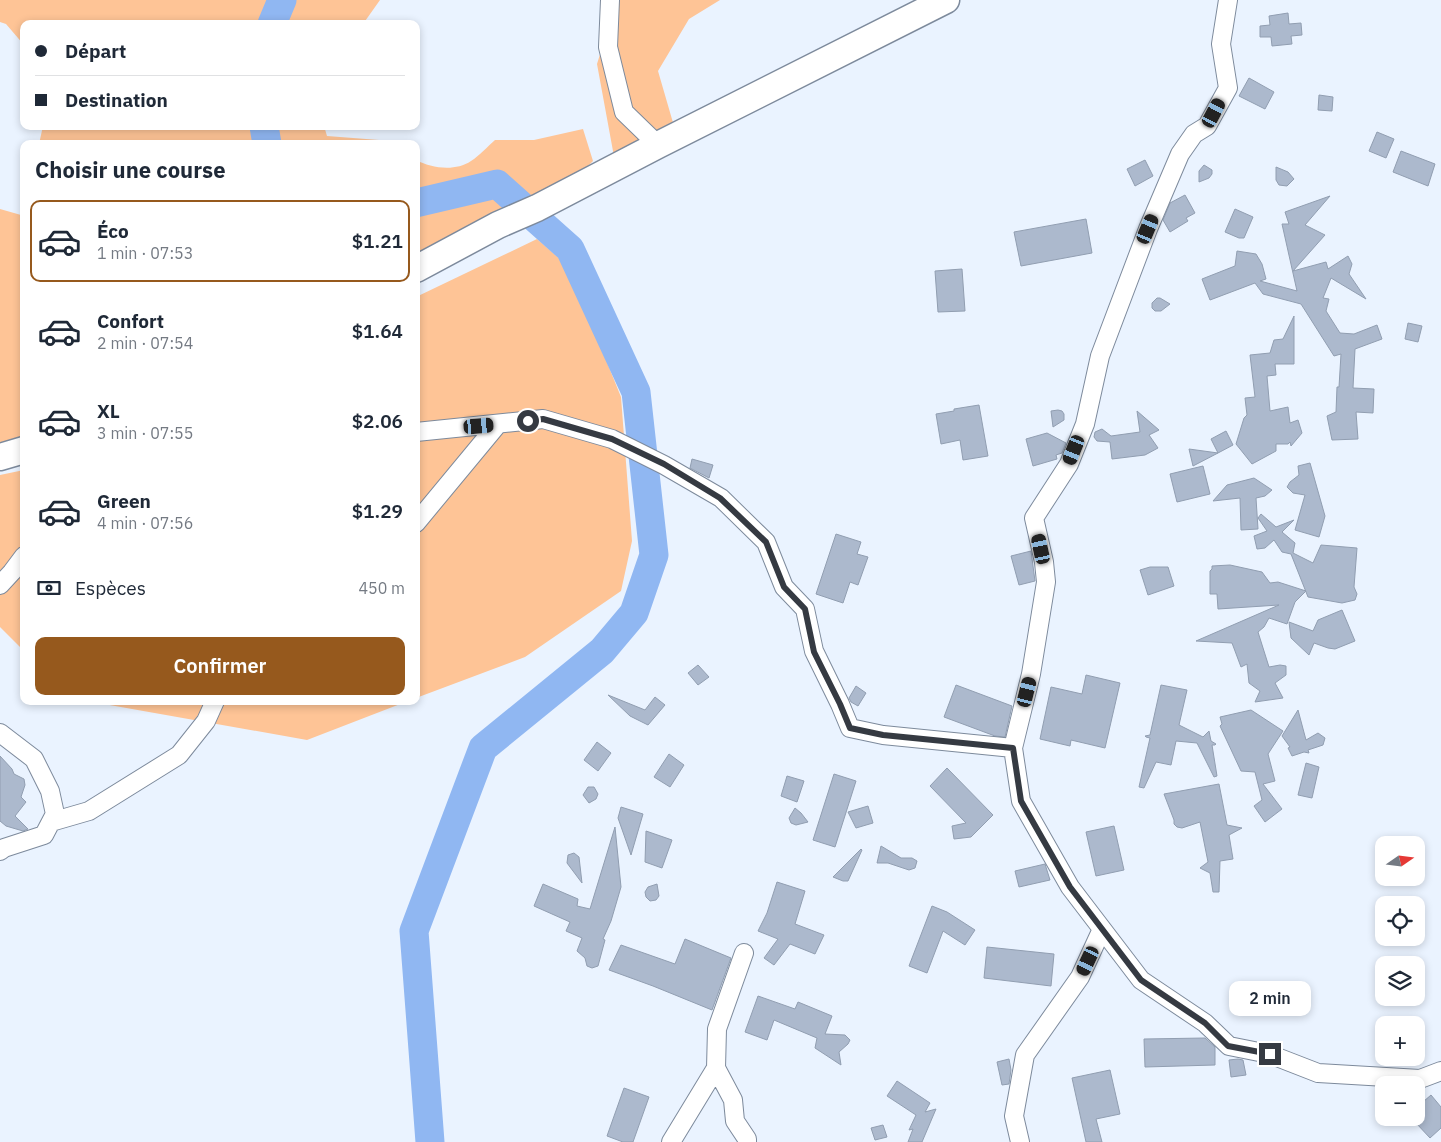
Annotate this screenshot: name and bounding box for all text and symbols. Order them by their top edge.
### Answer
text: Départ [65,39,126,63]
text: Destination [65,88,168,112]
car [1200,96,1227,130]
text: Choisir une course [35,155,226,184]
car [1135,212,1160,246]
icon: car [37,219,82,264]
text: Éco [97,219,129,243]
text: $1.21 [352,229,403,253]
text: 1 min · 07:53 [97,243,193,263]
icon: car [37,309,82,354]
text: Confort [97,309,164,333]
text: $1.64 [352,319,403,343]
text: 2 min · 07:54 [97,333,193,353]
icon: car [37,399,82,444]
text: XL [97,399,120,423]
text: $2.06 [352,409,403,433]
route start [517,410,539,432]
car [463,417,494,435]
text: 3 min · 07:55 [97,423,193,443]
car [1061,433,1086,467]
icon: car [37,489,82,534]
text: Green [97,489,151,513]
text: $1.29 [352,499,403,523]
text: 4 min · 07:56 [97,513,193,533]
car [1030,533,1051,565]
icon: cash [35,574,63,602]
text: Espèces [75,576,146,600]
text: 450 m [358,578,405,598]
button: Confirmer [35,637,405,695]
car [1016,676,1037,708]
north arrow [1375,836,1425,886]
map controls [1375,836,1425,1126]
button: locate [1375,896,1425,946]
car [1074,944,1101,978]
button: layers [1375,956,1425,1006]
callout: 2 min [1229,982,1311,1016]
text: 2 min [1249,988,1291,1008]
button: + [1375,1016,1425,1066]
route end [1259,1043,1281,1065]
button: − [1375,1076,1425,1126]

